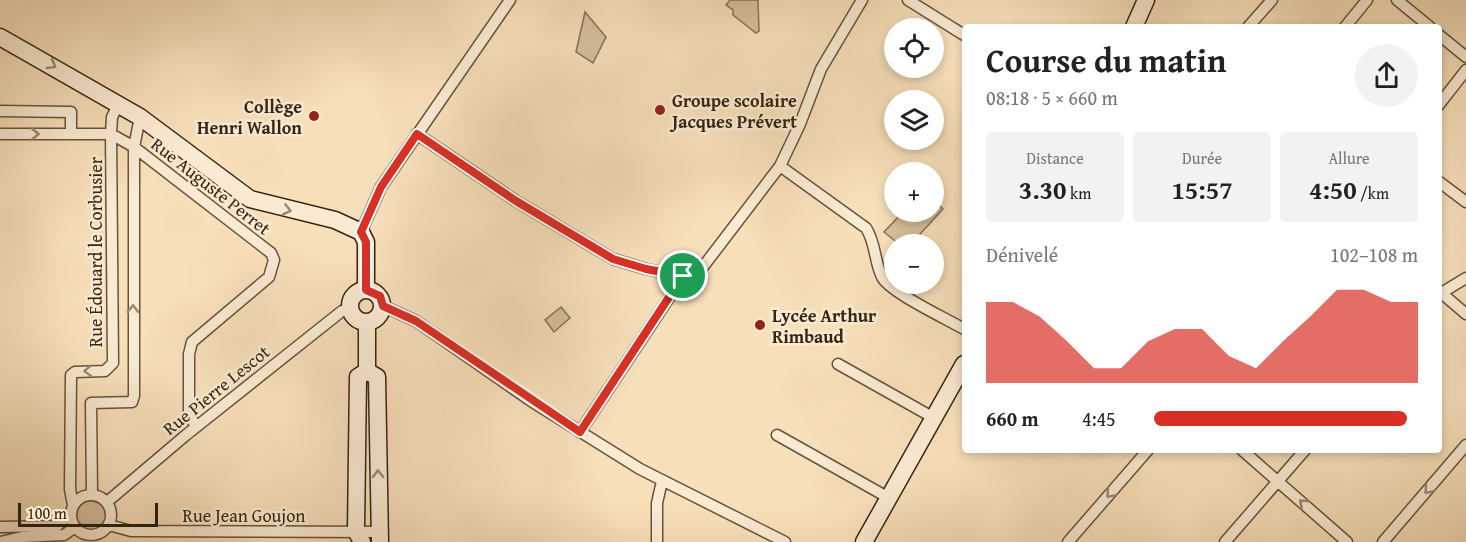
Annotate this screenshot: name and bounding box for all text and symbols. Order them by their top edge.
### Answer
map controls [884,18,944,294]
button: locate [884,18,944,78]
text: Course du matin [986,36,1227,84]
button: share [1355,44,1418,107]
one-way arrow [46,57,56,69]
text: 08:18 · 5 × 660 m [986,83,1118,112]
place label: Groupe scolaire Jacques Prévert [669,87,797,135]
button: layers [884,90,944,150]
place label: Collège Henri Wallon [197,93,302,141]
marker: Groupe scolaire Jacques Prévert [653,103,667,117]
marker: Collège Henri Wallon [307,109,321,123]
one-way arrow [31,128,40,140]
street label: Rue Auguste Perret [145,131,277,242]
text: Distance [1026,146,1084,170]
text: Durée [1182,146,1222,170]
text: Allure [1328,146,1370,170]
street label: Rue Édouard le Corbusier [82,156,109,347]
button: + [884,162,944,222]
text: 3.30 [1019,170,1067,209]
text: 15:57 [1171,170,1233,209]
text: 4:50 [1309,170,1357,209]
text: km [1067,181,1091,205]
text: /km [1357,181,1389,205]
one-way arrow [282,202,292,215]
button: − [884,234,944,294]
text: Dénivelé [986,240,1058,269]
text: 102–108 m [1330,240,1418,269]
pin [657,250,708,301]
icon: arrive [666,259,699,292]
place label: Lycée Arthur Rimbaud [772,302,877,350]
one-way arrow [127,304,139,313]
marker: Lycée Arthur Rimbaud [753,318,767,332]
street label: Rue Pierre Lescot [157,338,276,442]
one-way arrow [84,365,93,378]
text: 660 m [986,404,1039,433]
text: 4:45 [1082,404,1116,433]
one-way arrow [372,469,384,478]
one-way arrow [1424,483,1435,494]
one-way arrow [1106,487,1117,498]
one-way arrow [1299,499,1310,510]
scale bar [18,500,158,528]
text: 100 m [27,501,67,525]
street label: Rue Jean Goujon [183,502,305,529]

